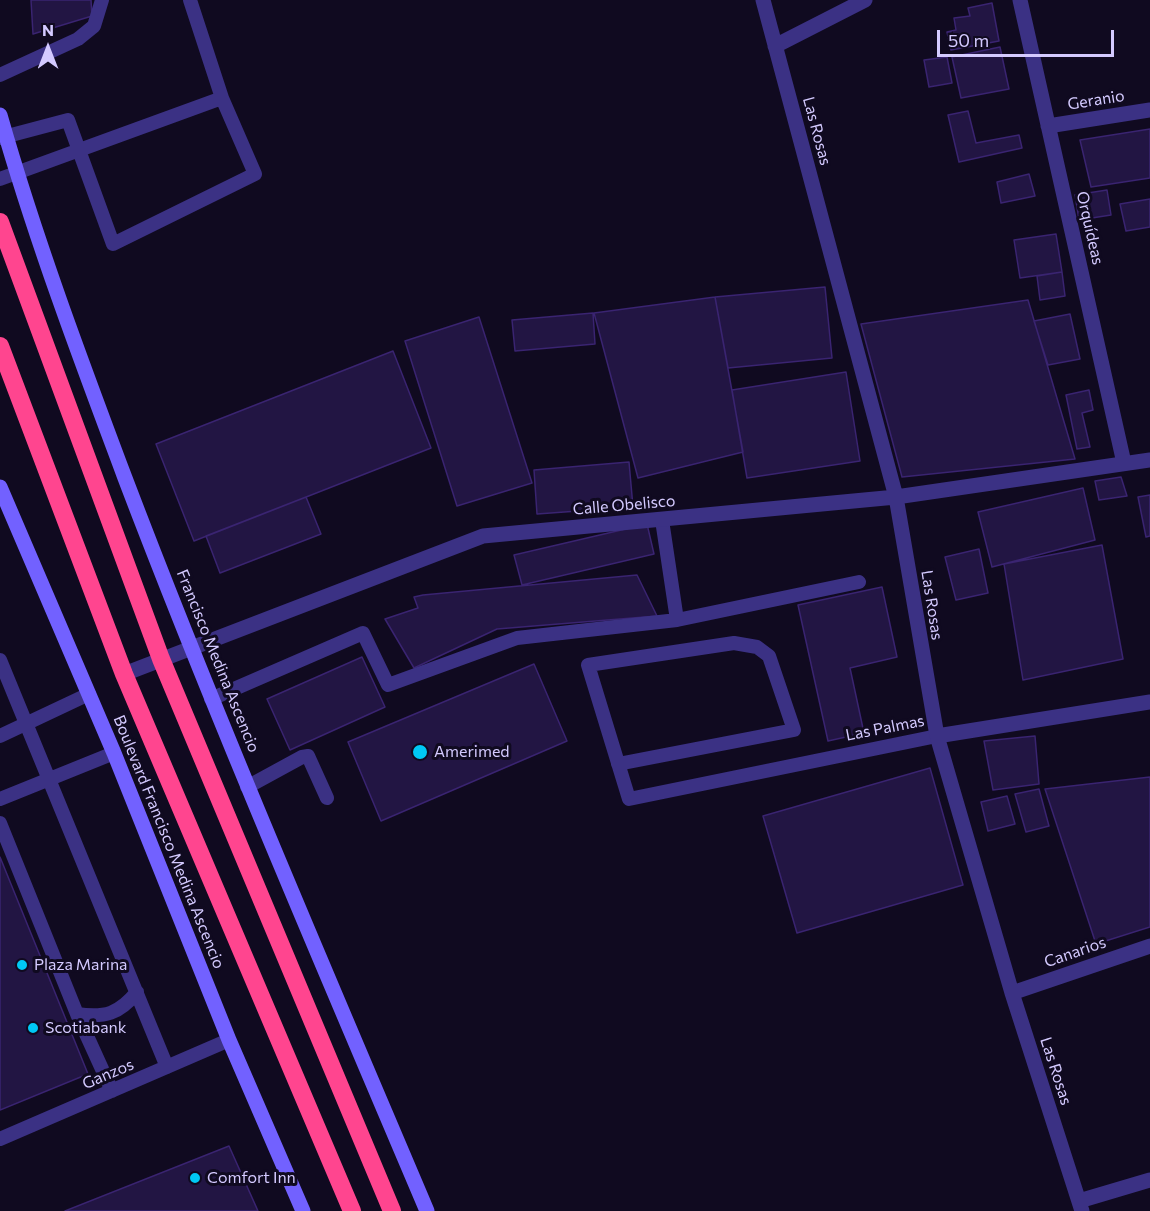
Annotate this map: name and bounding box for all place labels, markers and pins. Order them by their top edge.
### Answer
place label: Amerimed [434,742,510,762]
marker: Amerimed [411,743,429,761]
place label: Plaza Marina [34,955,127,975]
marker: Plaza Marina [15,958,29,972]
place label: Scotiabank [45,1018,126,1038]
marker: Scotiabank [26,1021,40,1035]
place label: Comfort Inn [207,1168,296,1188]
marker: Comfort Inn [188,1171,202,1185]

